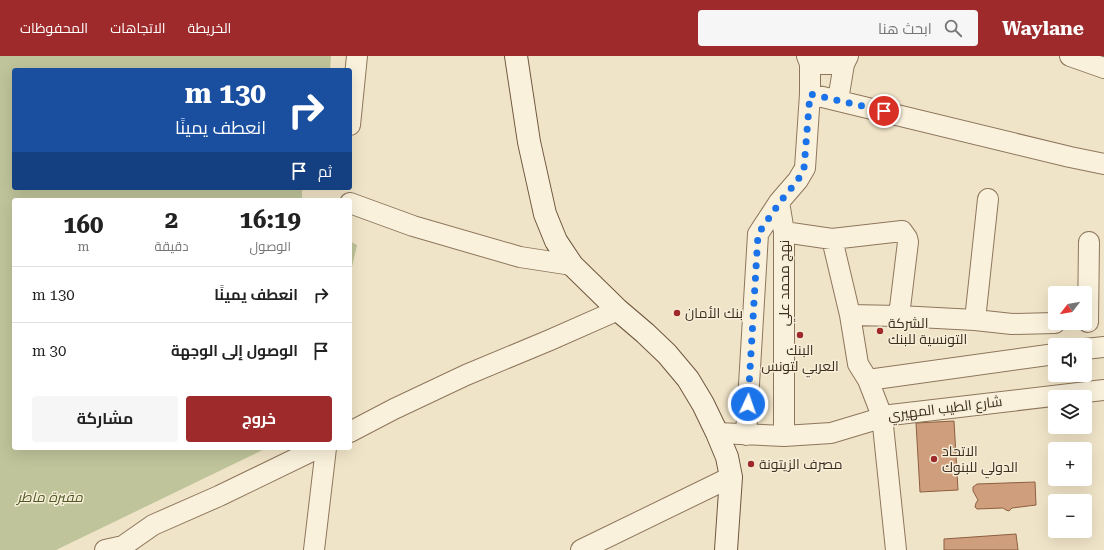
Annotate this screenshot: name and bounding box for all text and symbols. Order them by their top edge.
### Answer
search box [698,10,978,46]
icon: search [942,17,964,39]
text: Waylane [1002,17,1084,40]
text: المحفوظات [20,20,88,36]
text: الاتجاهات [110,20,166,36]
text: الخريطة [188,20,231,36]
text: ابحث هنا [878,20,932,38]
text: 130 m [185,77,266,110]
icon: right [280,84,332,136]
pin [867,94,901,128]
icon: arrive [873,100,895,122]
text: انعطف يمينًا [175,117,266,138]
icon: arrive [288,160,310,182]
text: ثم [318,163,332,181]
text: 2 [165,206,178,234]
text: 16:19 [240,206,301,234]
text: 160 [63,211,103,239]
text: m [77,239,89,254]
text: دقيقة [155,239,188,254]
text: الوصول [250,239,291,254]
street label: نهج محمد علي [776,240,796,326]
icon: right [310,284,332,306]
text: 130 m [32,286,75,304]
text: انعطف يمينًا [214,286,298,304]
north arrow [1048,286,1092,330]
map controls [1048,286,1092,538]
place label: بنك الأمان [685,305,743,321]
marker: بنك الأمان [672,308,682,318]
place label: الشركة التونسية للبنك [888,315,967,347]
marker: الشركة التونسية للبنك [875,326,885,336]
marker: البنك العربي لتونس [795,330,805,340]
button: sound [1048,338,1092,382]
icon: arrive [310,340,332,362]
text: 30 m [32,342,66,360]
text: الوصول إلى الوجهة [171,342,298,360]
place label: البنك العربي لتونس [761,342,839,378]
position arrow [727,383,769,425]
button: layers [1048,390,1092,434]
street label: شارع الطيب المهيري [887,393,1004,427]
button: مشاركة [32,396,178,442]
button: خروج [186,396,332,442]
button: + [1048,442,1092,486]
place label: الاتحاد الدولي للبنوك [942,443,1018,479]
marker: الاتحاد الدولي للبنوك [929,454,939,464]
place label: مصرف الزيتونة [759,456,842,472]
marker: مصرف الزيتونة [746,459,756,469]
park label: مقبرة ماطر [15,489,84,506]
button: − [1048,494,1092,538]

